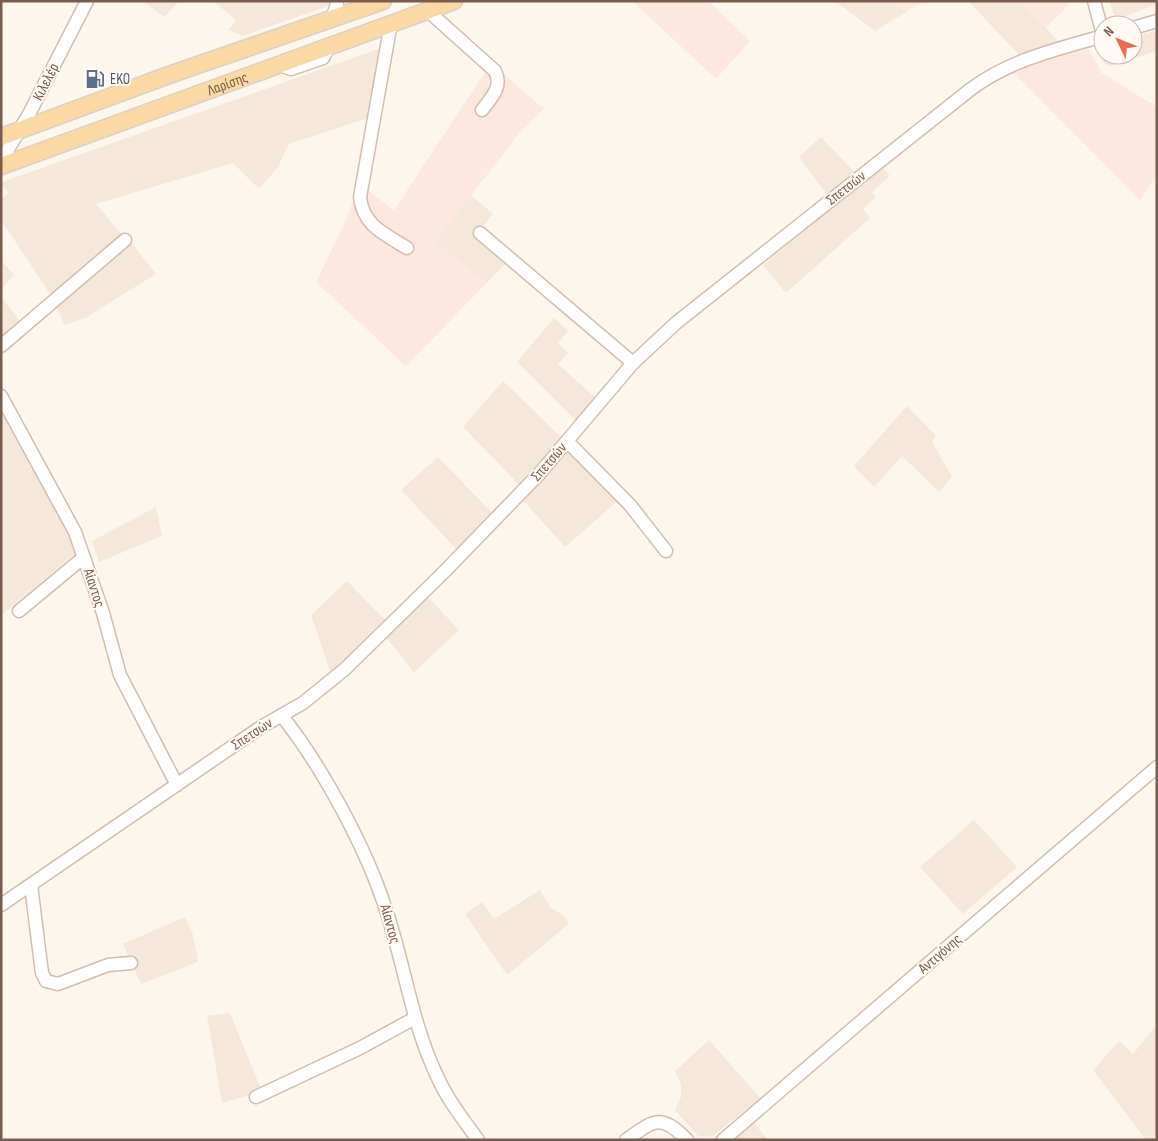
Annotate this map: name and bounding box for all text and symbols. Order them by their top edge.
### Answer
north arrow [1093,15,1143,65]
text: N [1100,23,1118,40]
street label: Κιλελέρ [29,60,63,104]
street label: Λαρίσης [204,67,251,100]
fuel station icon: EKO [84,68,106,90]
place label: EKO [110,70,130,89]
street label: Σπετσών [822,166,870,209]
street label: Σπετσών [527,439,571,485]
street label: Αίαντος [79,565,109,610]
street label: Σπετσών [228,714,276,754]
street label: Αίαντος [375,901,405,946]
street label: Αντιγόνης [914,930,966,979]

